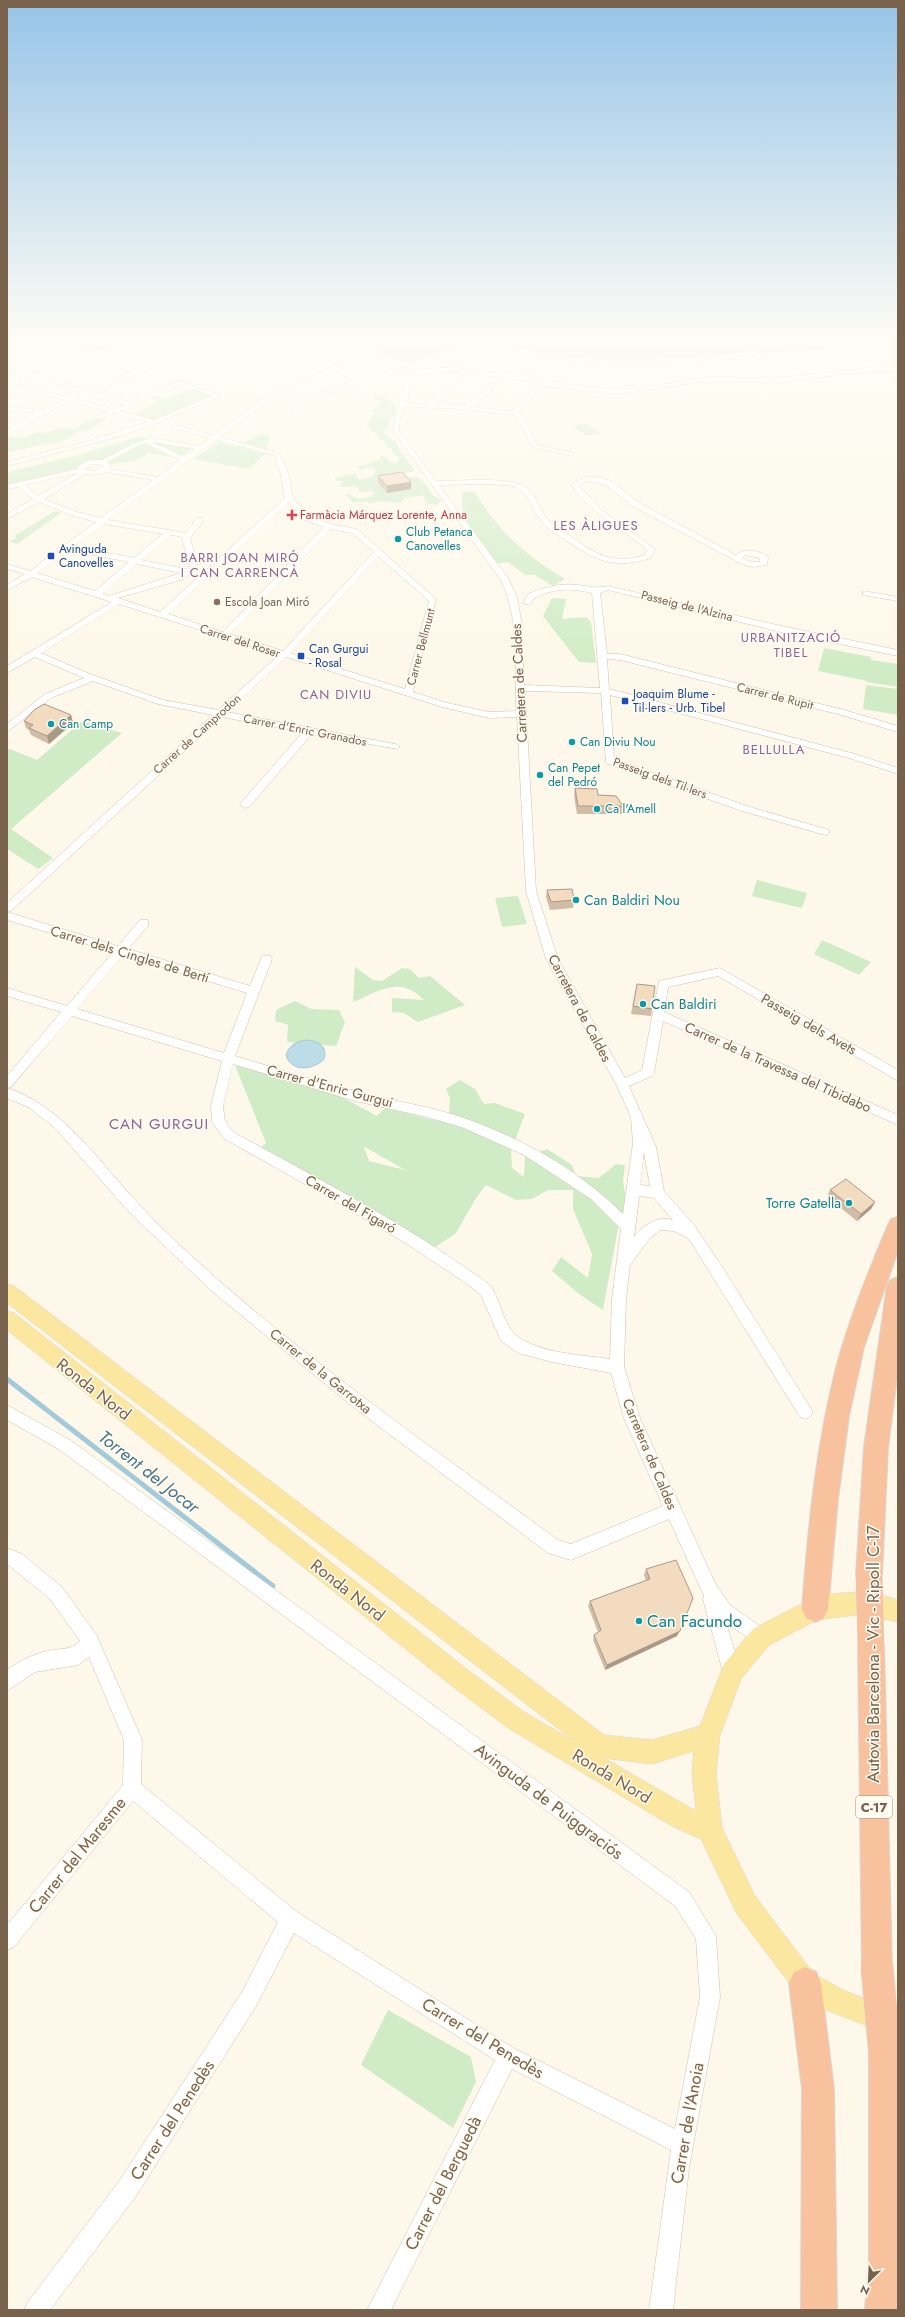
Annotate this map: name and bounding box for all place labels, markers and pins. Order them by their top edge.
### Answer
place label: Farmàcia Márquez Lorente, Anna [300,506,467,524]
marker: Farmàcia Márquez Lorente, Anna [287,510,297,520]
place label: Club Petanca Canovelles [406,523,473,555]
marker: Club Petanca Canovelles [393,534,403,544]
place label: Avinguda Canovelles [59,540,114,572]
marker: Avinguda Canovelles [46,551,56,561]
place label: Escola Joan Miró [225,593,310,611]
marker: Escola Joan Miró [212,597,222,607]
place label: Can Gurgui - Rosal [309,640,369,672]
marker: Can Gurgui - Rosal [296,651,306,661]
place label: Joaquim Blume - Til·lers - Urb. Tibel [631,685,725,717]
marker: Joaquim Blume - Til·lers - Urb. Tibel [620,696,630,706]
place label: Can Camp [59,715,113,733]
marker: Can Camp [46,719,56,729]
place label: Can Diviu Nou [580,733,656,751]
marker: Can Diviu Nou [567,737,577,747]
place label: Can Pepet del Pedró [548,759,600,791]
marker: Can Pepet del Pedró [535,770,545,780]
place label: Ca l'Amell [605,800,656,818]
marker: Ca l'Amell [592,804,602,814]
place label: Can Baldiri Nou [584,890,680,910]
marker: Can Baldiri Nou [571,895,581,905]
place label: Can Baldiri [651,994,717,1014]
marker: Can Baldiri [638,999,648,1009]
place label: Torre Gatella [766,1193,841,1213]
marker: Torre Gatella [844,1198,854,1208]
place label: Can Facundo [647,1609,742,1633]
marker: Can Facundo [634,1616,644,1626]

